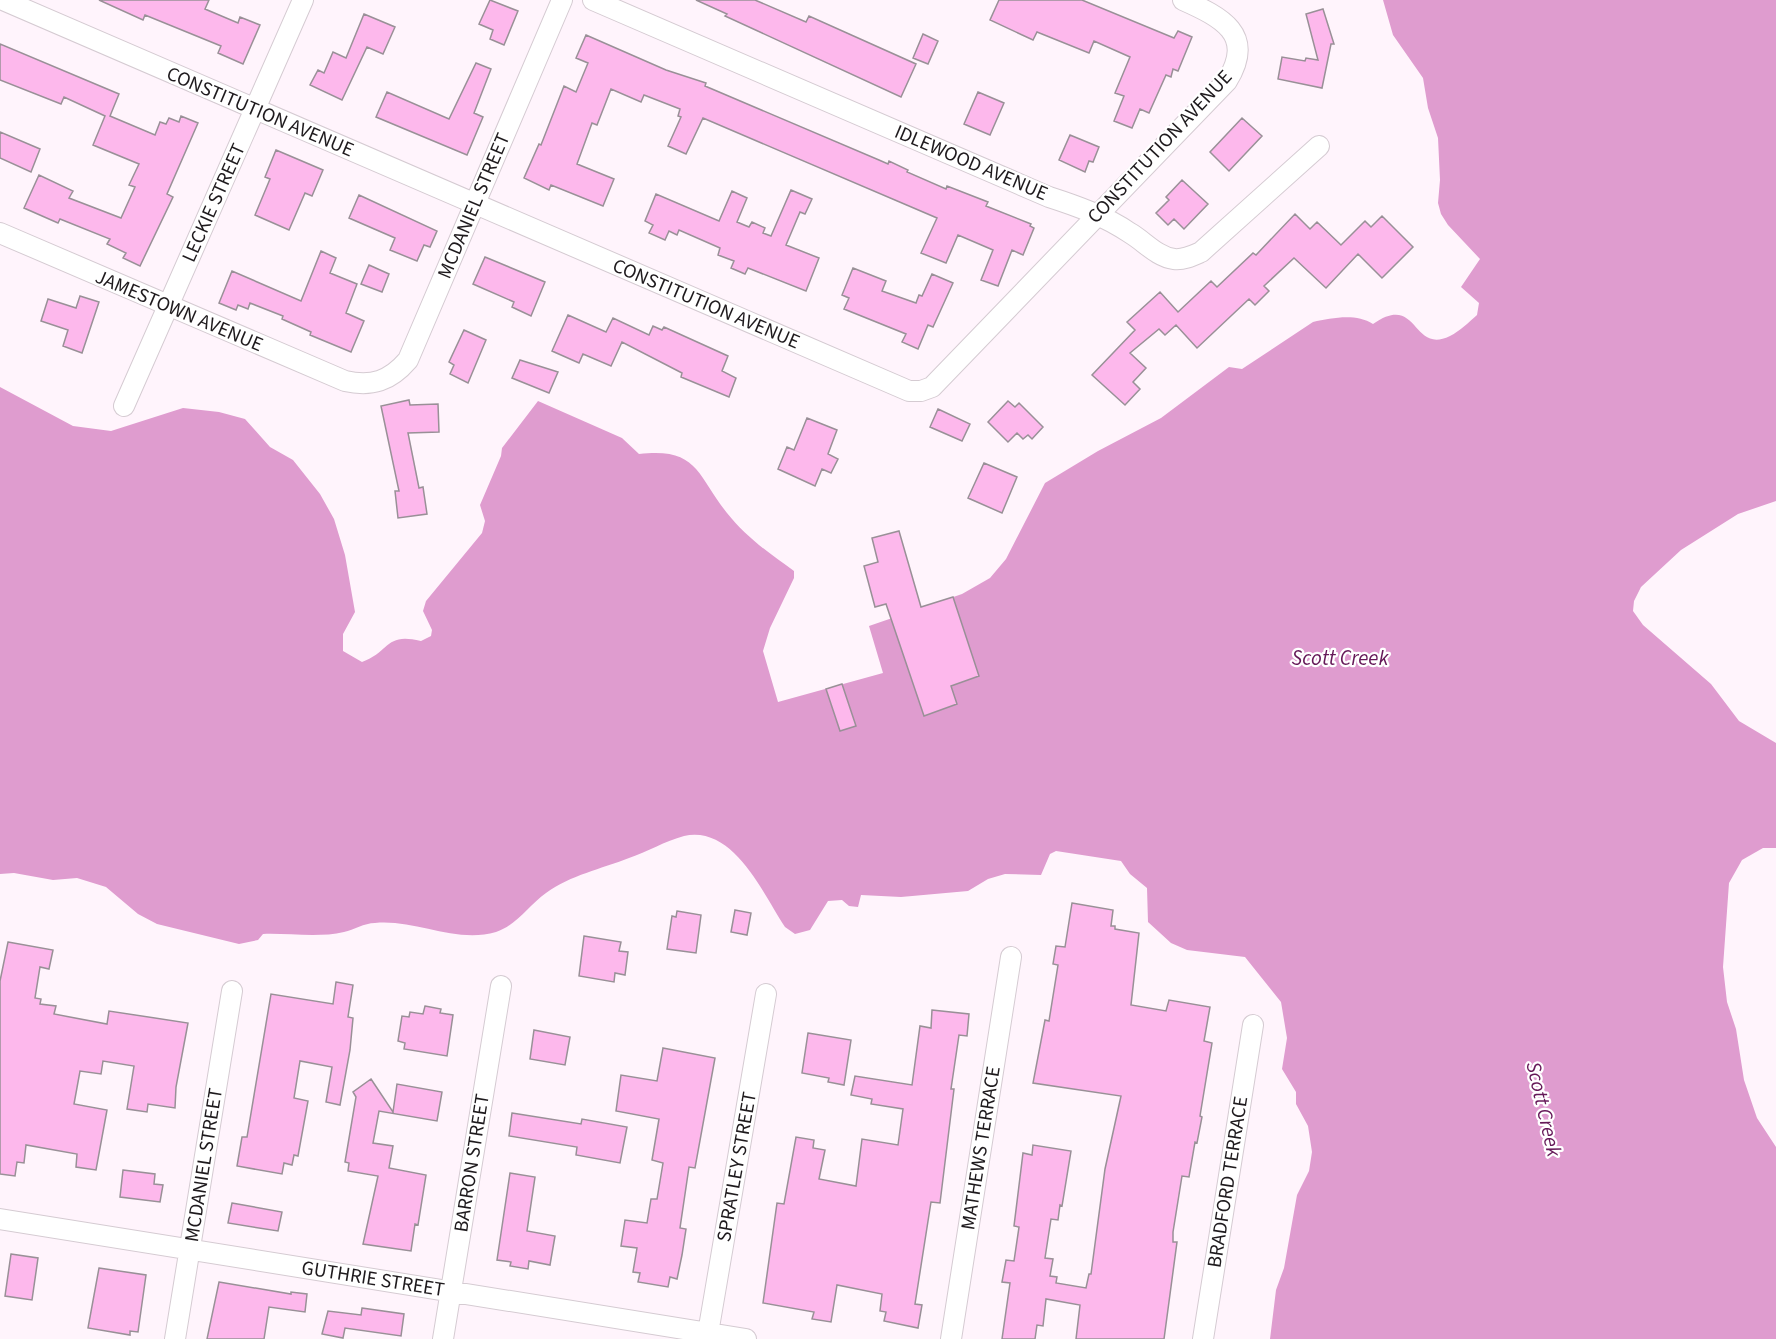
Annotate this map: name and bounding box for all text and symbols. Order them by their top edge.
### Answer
street label: CONSTITUTION AVENUE [162,60,358,164]
street label: CONSTITUTION AVENUE [1081,64,1239,230]
street label: IDLEWOOD AVENUE [890,118,1052,208]
street label: MCDANIEL STREET [431,129,517,283]
street label: LECKIE STREET [175,139,253,267]
street label: CONSTITUTION AVENUE [608,252,804,356]
street label: JAMESTOWN AVENUE [91,263,267,359]
water label: Scott Creek [1292,643,1389,673]
water label: Scott Creek [1518,1058,1570,1161]
street label: MATHEWS TERRACE [954,1064,1008,1232]
street label: MCDANIEL STREET [178,1086,230,1244]
street label: SPRATLEY STREET [710,1090,764,1244]
street label: BARRON STREET [447,1092,497,1234]
street label: BRADFORD TERRACE [1201,1094,1255,1270]
street label: GUTHRIE STREET [300,1254,447,1304]

